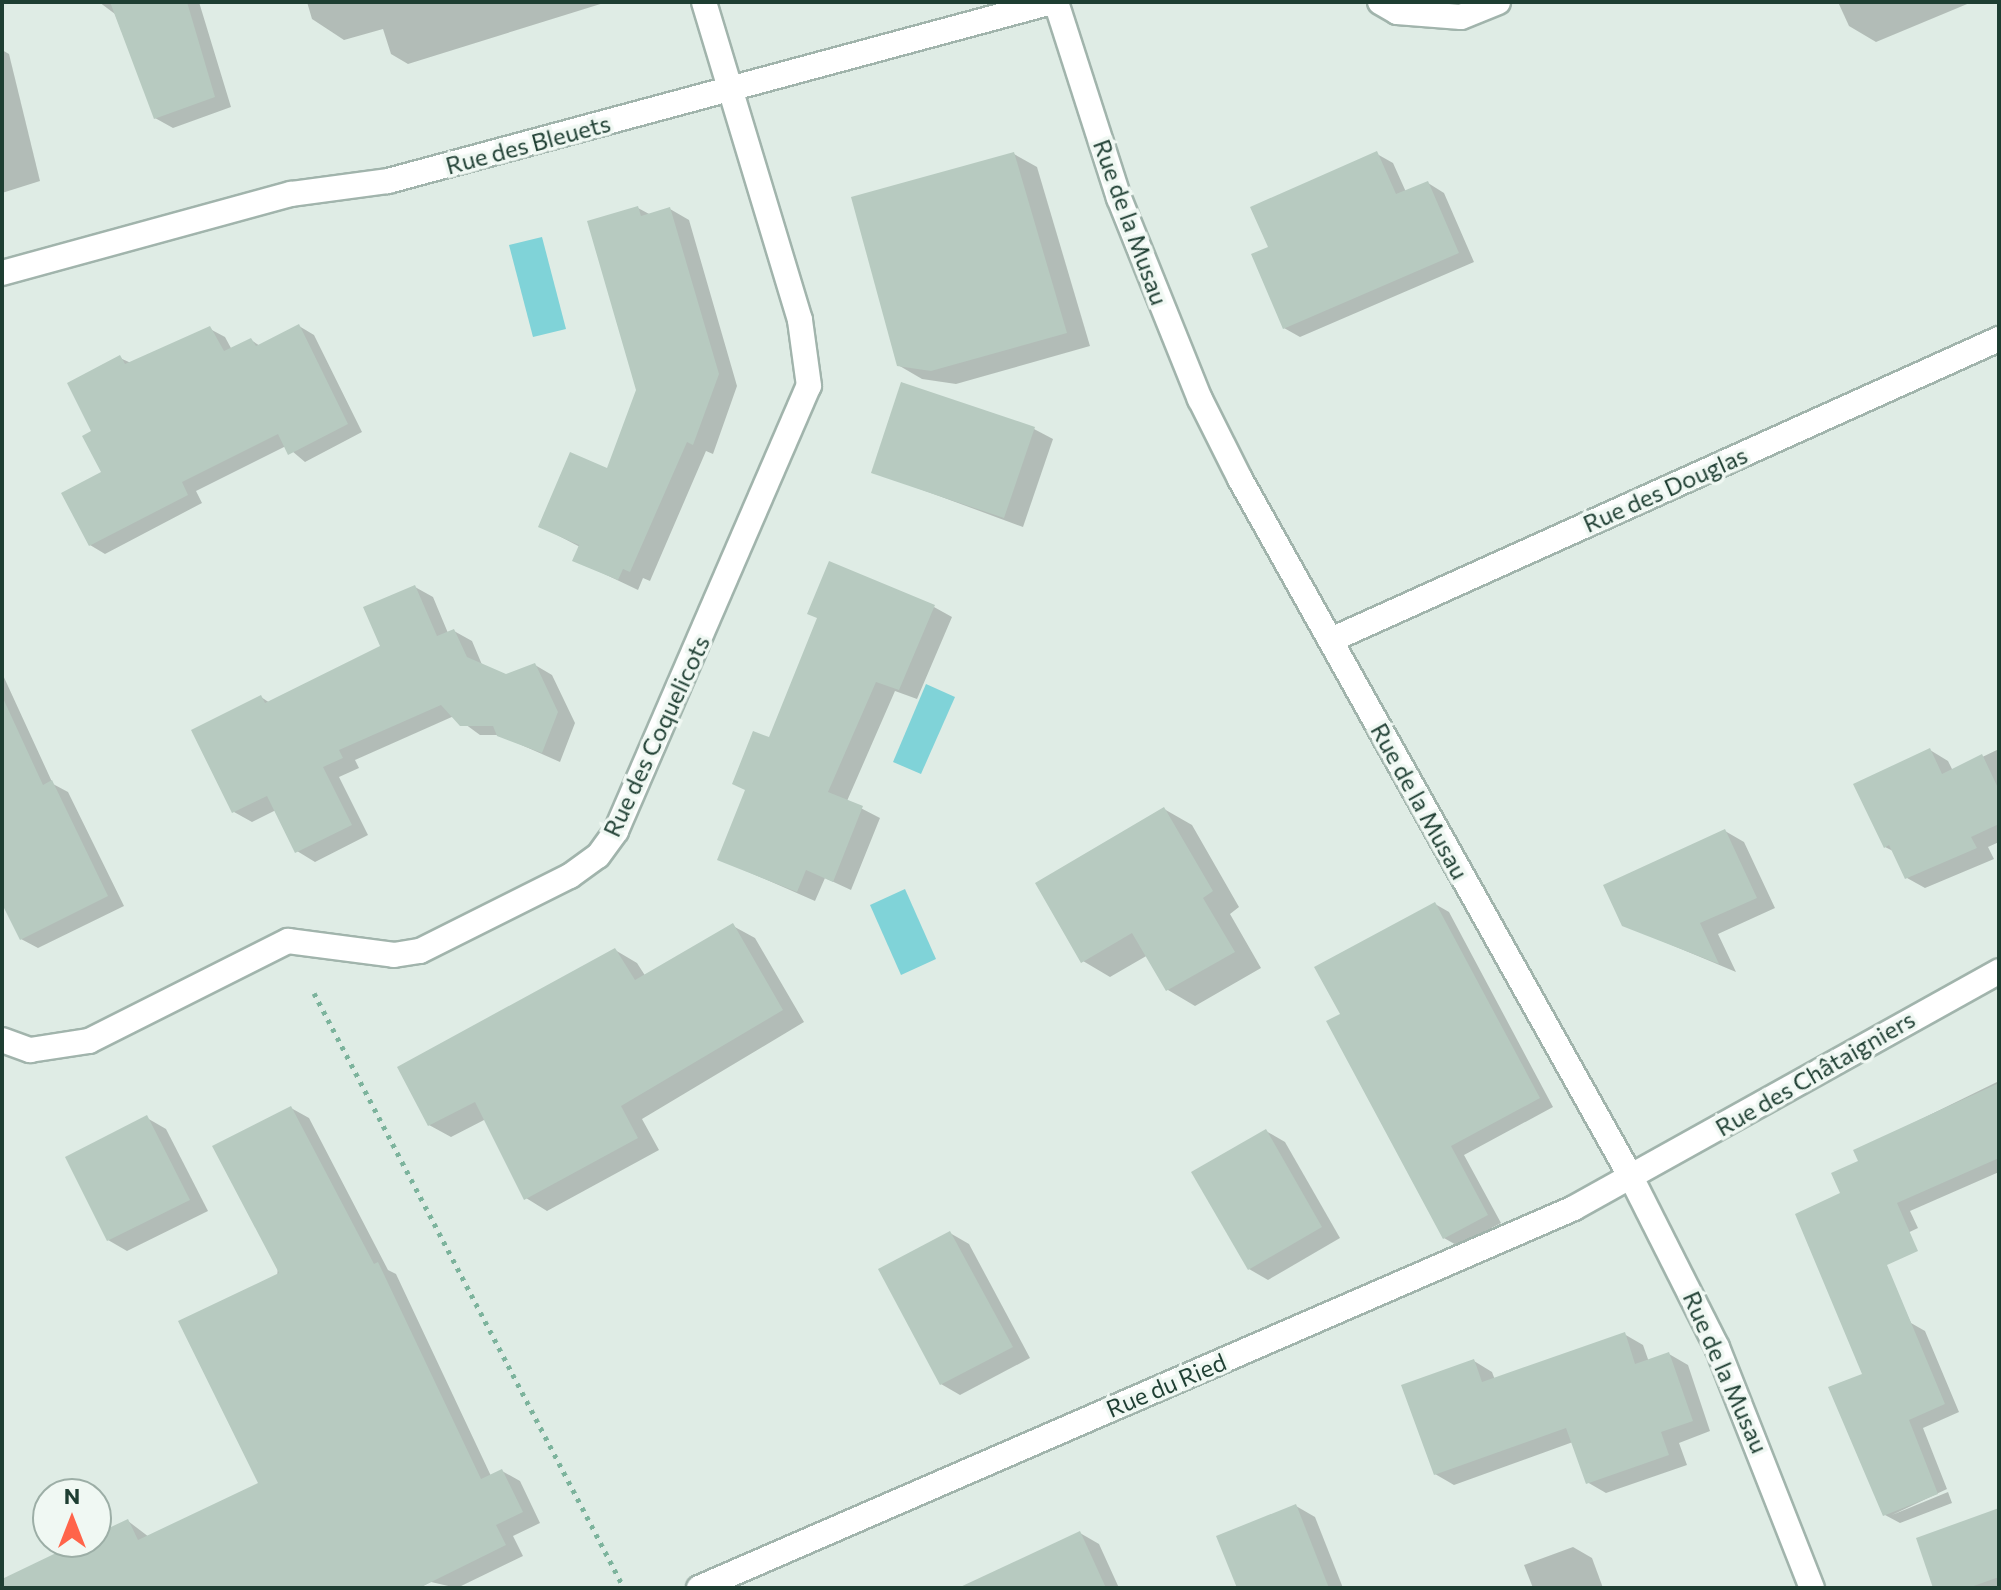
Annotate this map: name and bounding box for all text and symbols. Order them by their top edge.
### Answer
street label: Rue des Bleuets [442,108,614,180]
street label: Rue de la Musau [1088,135,1174,309]
street label: Rue des Douglas [1578,440,1752,538]
street label: Rue des Coquelicots [597,631,715,841]
street label: Rue de la Musau [1365,718,1475,884]
street label: Rue des Châtaigniers [1710,1004,1920,1142]
street label: Rue de la Musau [1677,1287,1775,1457]
street label: Rue du Ried [1102,1347,1230,1423]
north arrow [32,1478,112,1558]
text: N [64,1482,80,1509]

